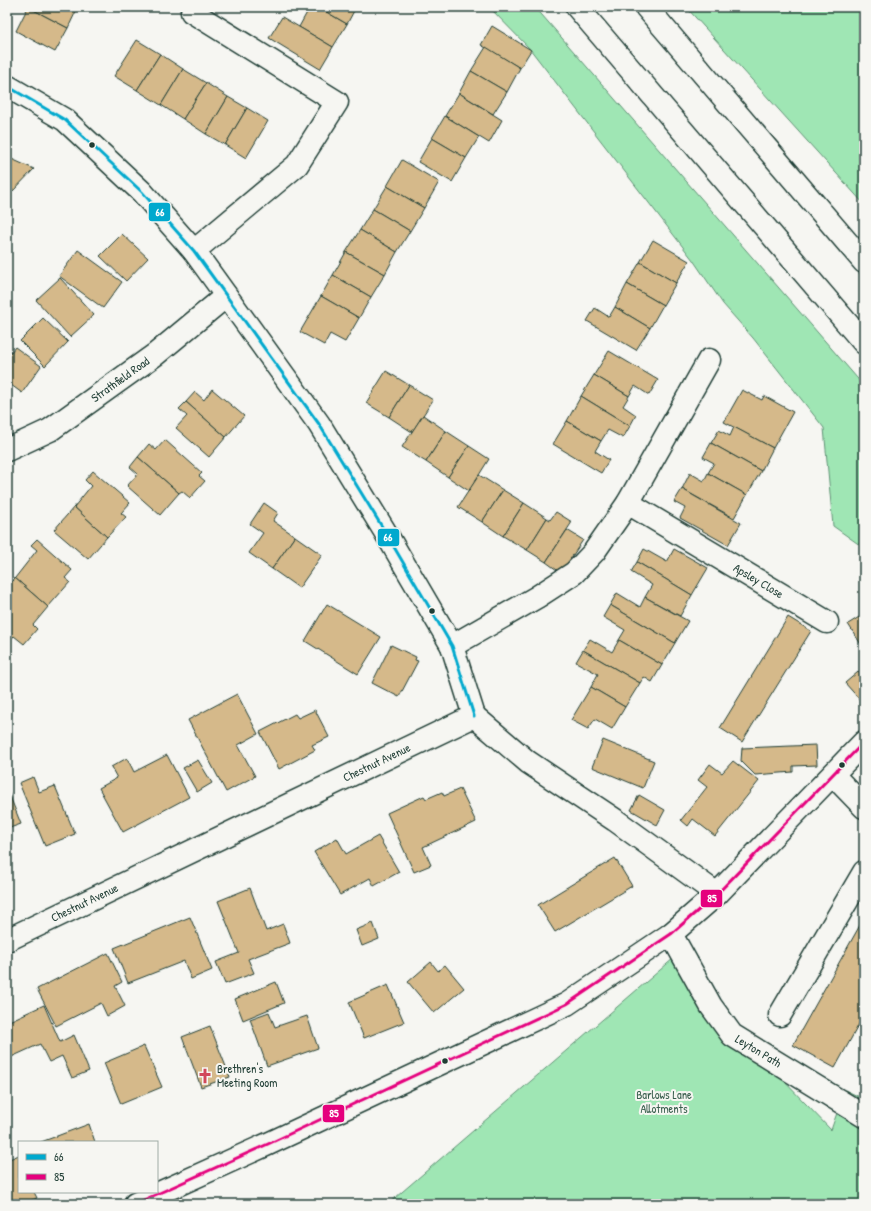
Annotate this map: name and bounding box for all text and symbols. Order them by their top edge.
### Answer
unlabelled marker [87,140,97,150]
line badge: 66 [148,202,171,222]
text: 66 [156,205,165,219]
street label: Strathfield Road [87,352,153,406]
line badge: 66 [377,528,400,547]
text: 66 [384,530,393,544]
street label: Apsley Close [731,559,787,602]
unlabelled marker [427,606,437,616]
street label: Chestnut Avenue [340,739,413,786]
unlabelled marker [837,760,847,770]
street label: Chestnut Avenue [48,879,121,926]
line badge: 85 [700,889,723,908]
text: 85 [707,891,717,905]
street label: Leyton Path [732,1030,785,1071]
unlabelled marker [440,1056,450,1066]
place label: Brethren's Meeting Room [217,1060,277,1091]
church icon: Brethren's Meeting Room [196,1067,214,1085]
park label: Barlows Lane Allotments [636,1086,692,1117]
line badge: 85 [322,1104,345,1123]
text: 85 [329,1106,339,1120]
legend [18,1141,158,1193]
text: 66 [54,1148,64,1165]
text: 85 [54,1168,64,1185]

